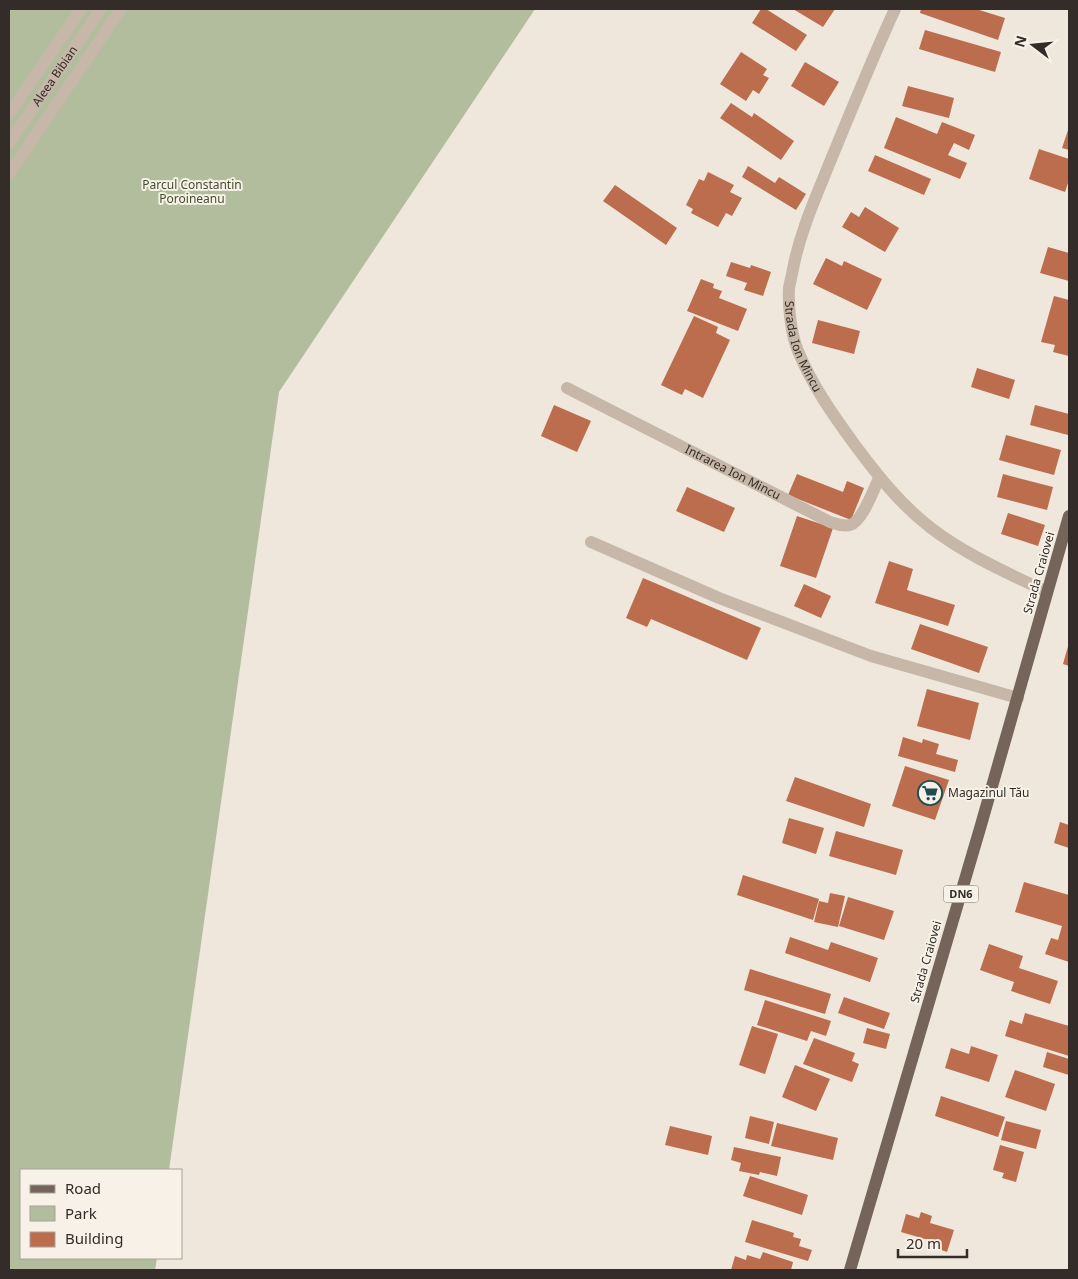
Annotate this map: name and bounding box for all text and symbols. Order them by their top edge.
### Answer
north arrow [1008,20,1058,70]
text: N [1009,33,1031,49]
street label: Aleea Bibian [28,42,81,110]
park label: Parcul Constantin Poroineanu [142,176,242,207]
street label: Strada Ion Mincu [781,300,826,395]
street label: Intrarea Ion Mincu [682,441,784,503]
street label: Strada Craiovei [1019,530,1058,616]
supermarket icon: Magazinul Tău [917,780,943,806]
place label: Magazinul Tău [948,784,1029,801]
road number: DN6 [944,886,978,902]
street label: Strada Craiovei [906,919,945,1005]
legend [20,1169,182,1259]
text: Road [65,1178,101,1198]
text: Park [65,1203,97,1223]
scale bar [898,1226,967,1258]
text: Building [65,1228,123,1248]
text: 20 m [906,1233,941,1253]

